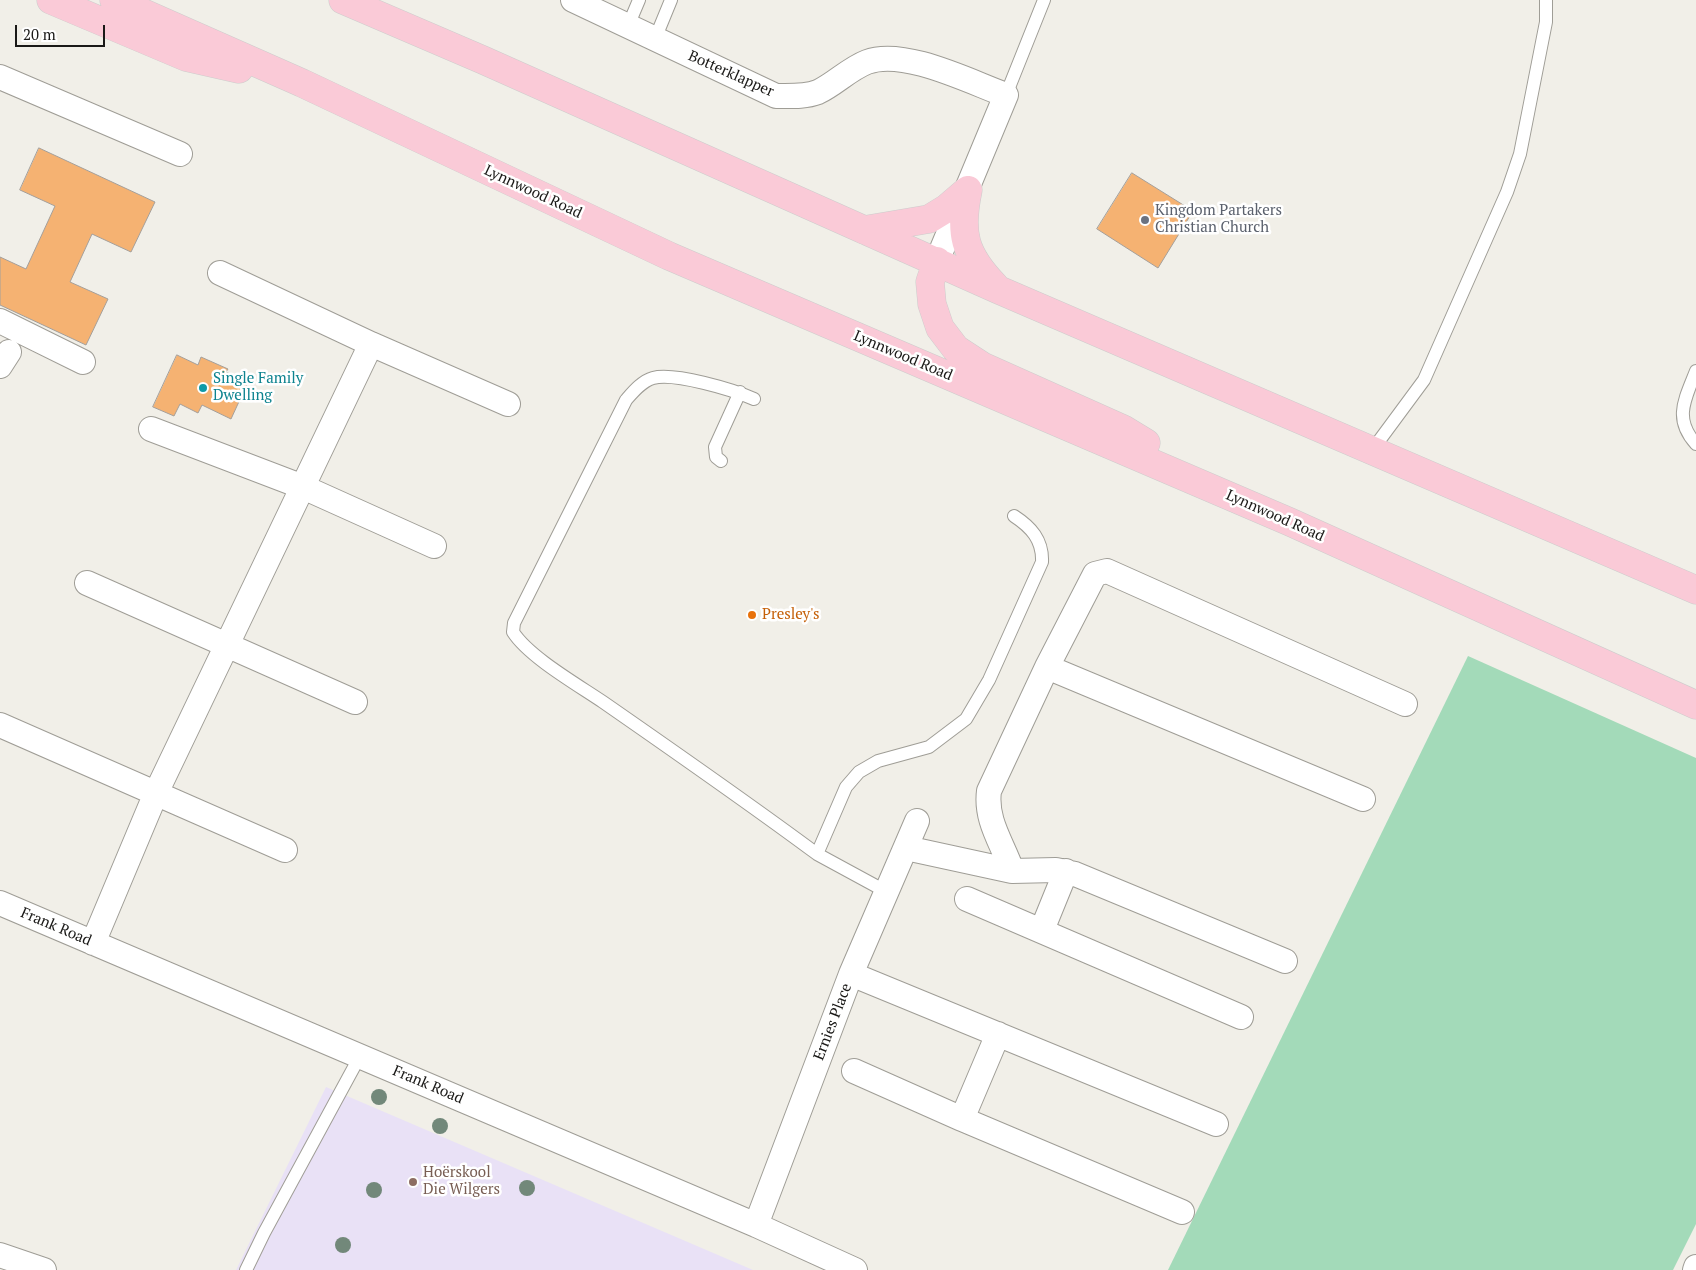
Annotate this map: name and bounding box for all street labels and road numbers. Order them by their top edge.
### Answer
street label: Botterklapper [685,47,777,101]
street label: Lynnwood Road [481,162,585,222]
street label: Lynnwood Road [851,327,955,385]
street label: Lynnwood Road [1223,486,1327,546]
street label: Frank Road [18,904,94,950]
street label: Ernies Place [810,981,856,1063]
street label: Frank Road [390,1062,466,1108]

